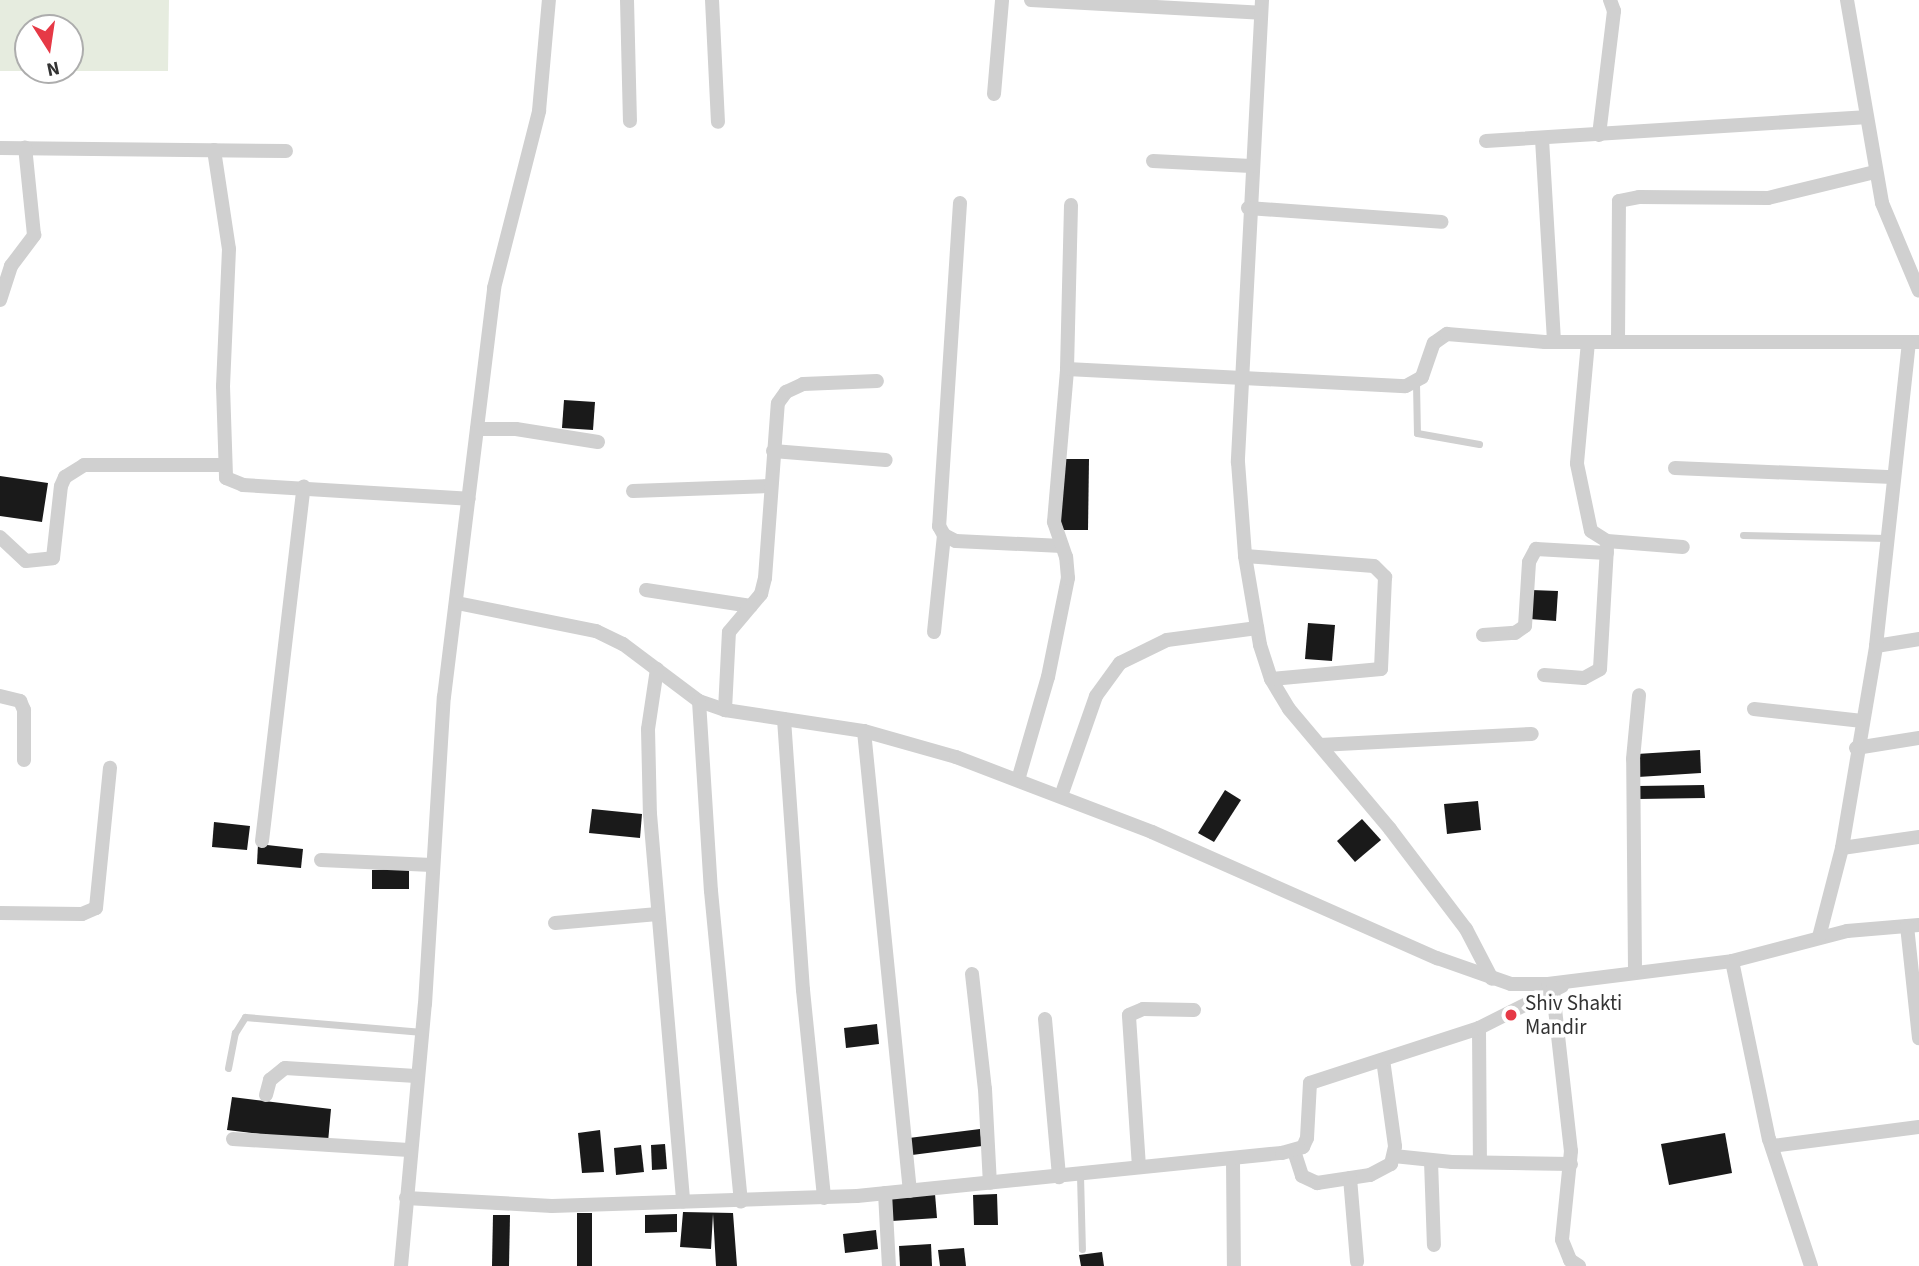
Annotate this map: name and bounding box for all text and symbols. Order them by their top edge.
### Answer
north arrow [14,14,84,84]
text: N [44,54,62,83]
place label: Shiv Shakti Mandir [1525,990,1622,1040]
marker: Shiv Shakti Mandir [1503,1007,1519,1023]

